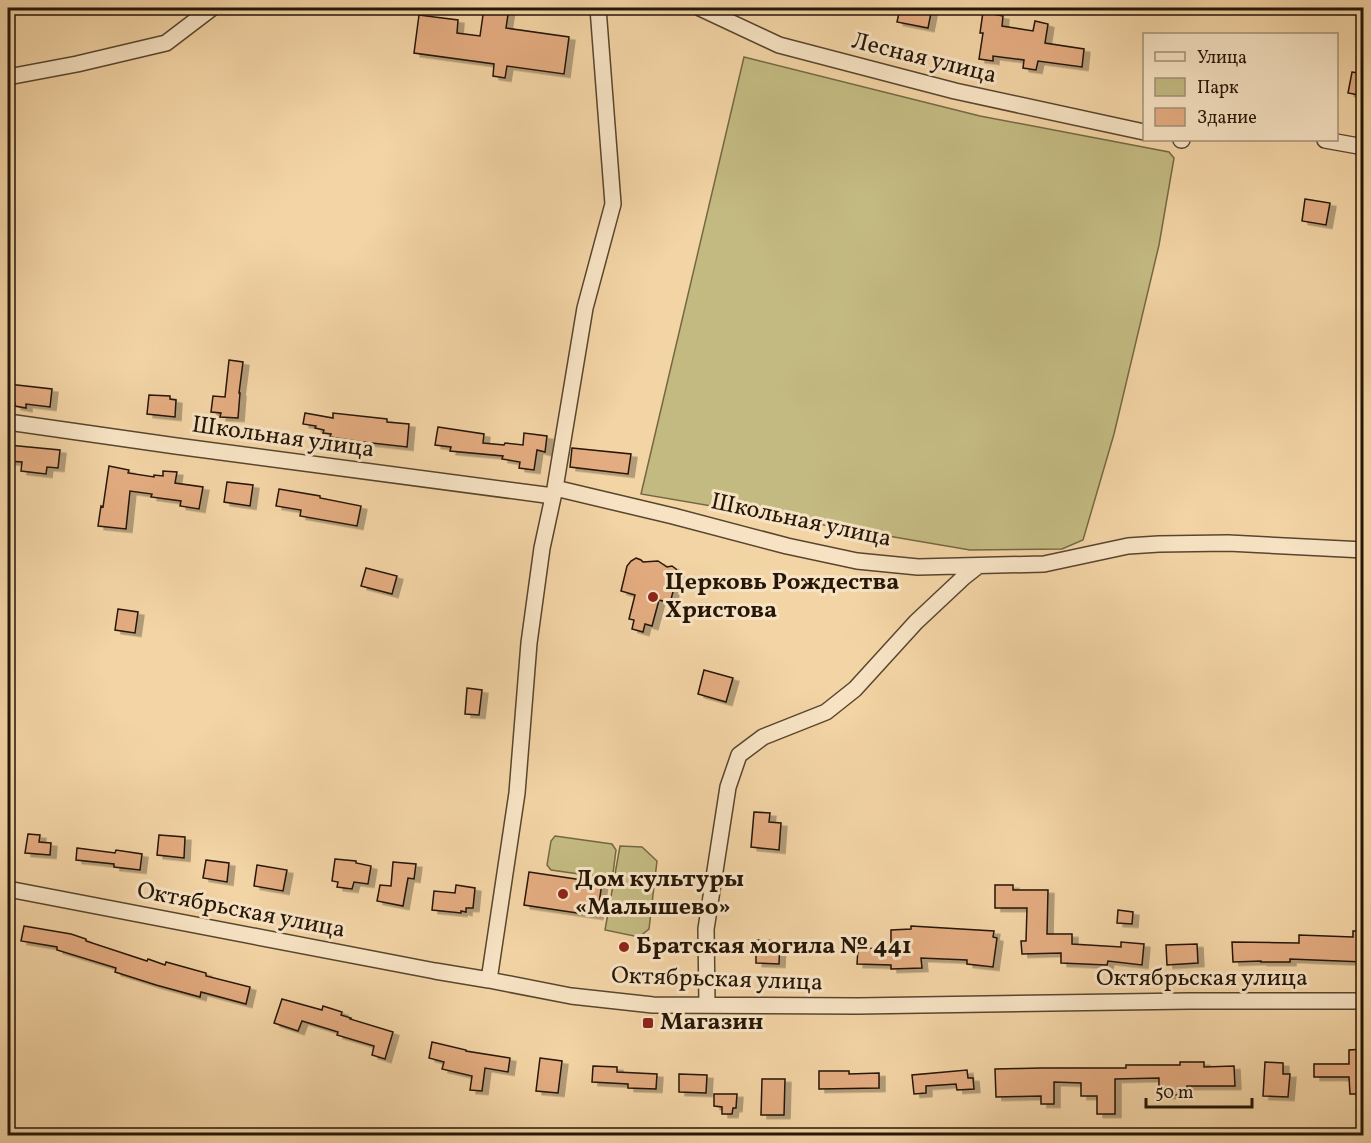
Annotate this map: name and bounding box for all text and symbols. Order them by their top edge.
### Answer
street label: Лесная улица [848,25,1000,93]
legend [1143,33,1338,141]
text: Улица [1197,46,1247,71]
text: Парк [1197,76,1239,101]
text: Здание [1197,106,1257,131]
street label: Школьная улица [189,408,377,468]
street label: Школьная улица [707,485,895,557]
place label: Церковь Рождества Христова [665,566,899,628]
marker: Церковь Рождества Христова [646,590,660,604]
place label: Дом культуры «Малышево» [575,863,744,925]
street label: Октябрьская улица [134,874,348,948]
marker: Дом культуры «Малышево» [556,887,570,901]
place label: Братская могила № 441 [636,930,912,964]
marker: Братская могила № 441 [617,940,631,954]
street label: Октябрьская улица [611,959,823,1001]
street label: Октябрьская улица [1096,962,1308,996]
place label: Магазин [660,1006,763,1040]
marker: Магазин [641,1016,655,1030]
scale bar [1146,1071,1252,1109]
text: 50 m [1155,1081,1194,1106]

